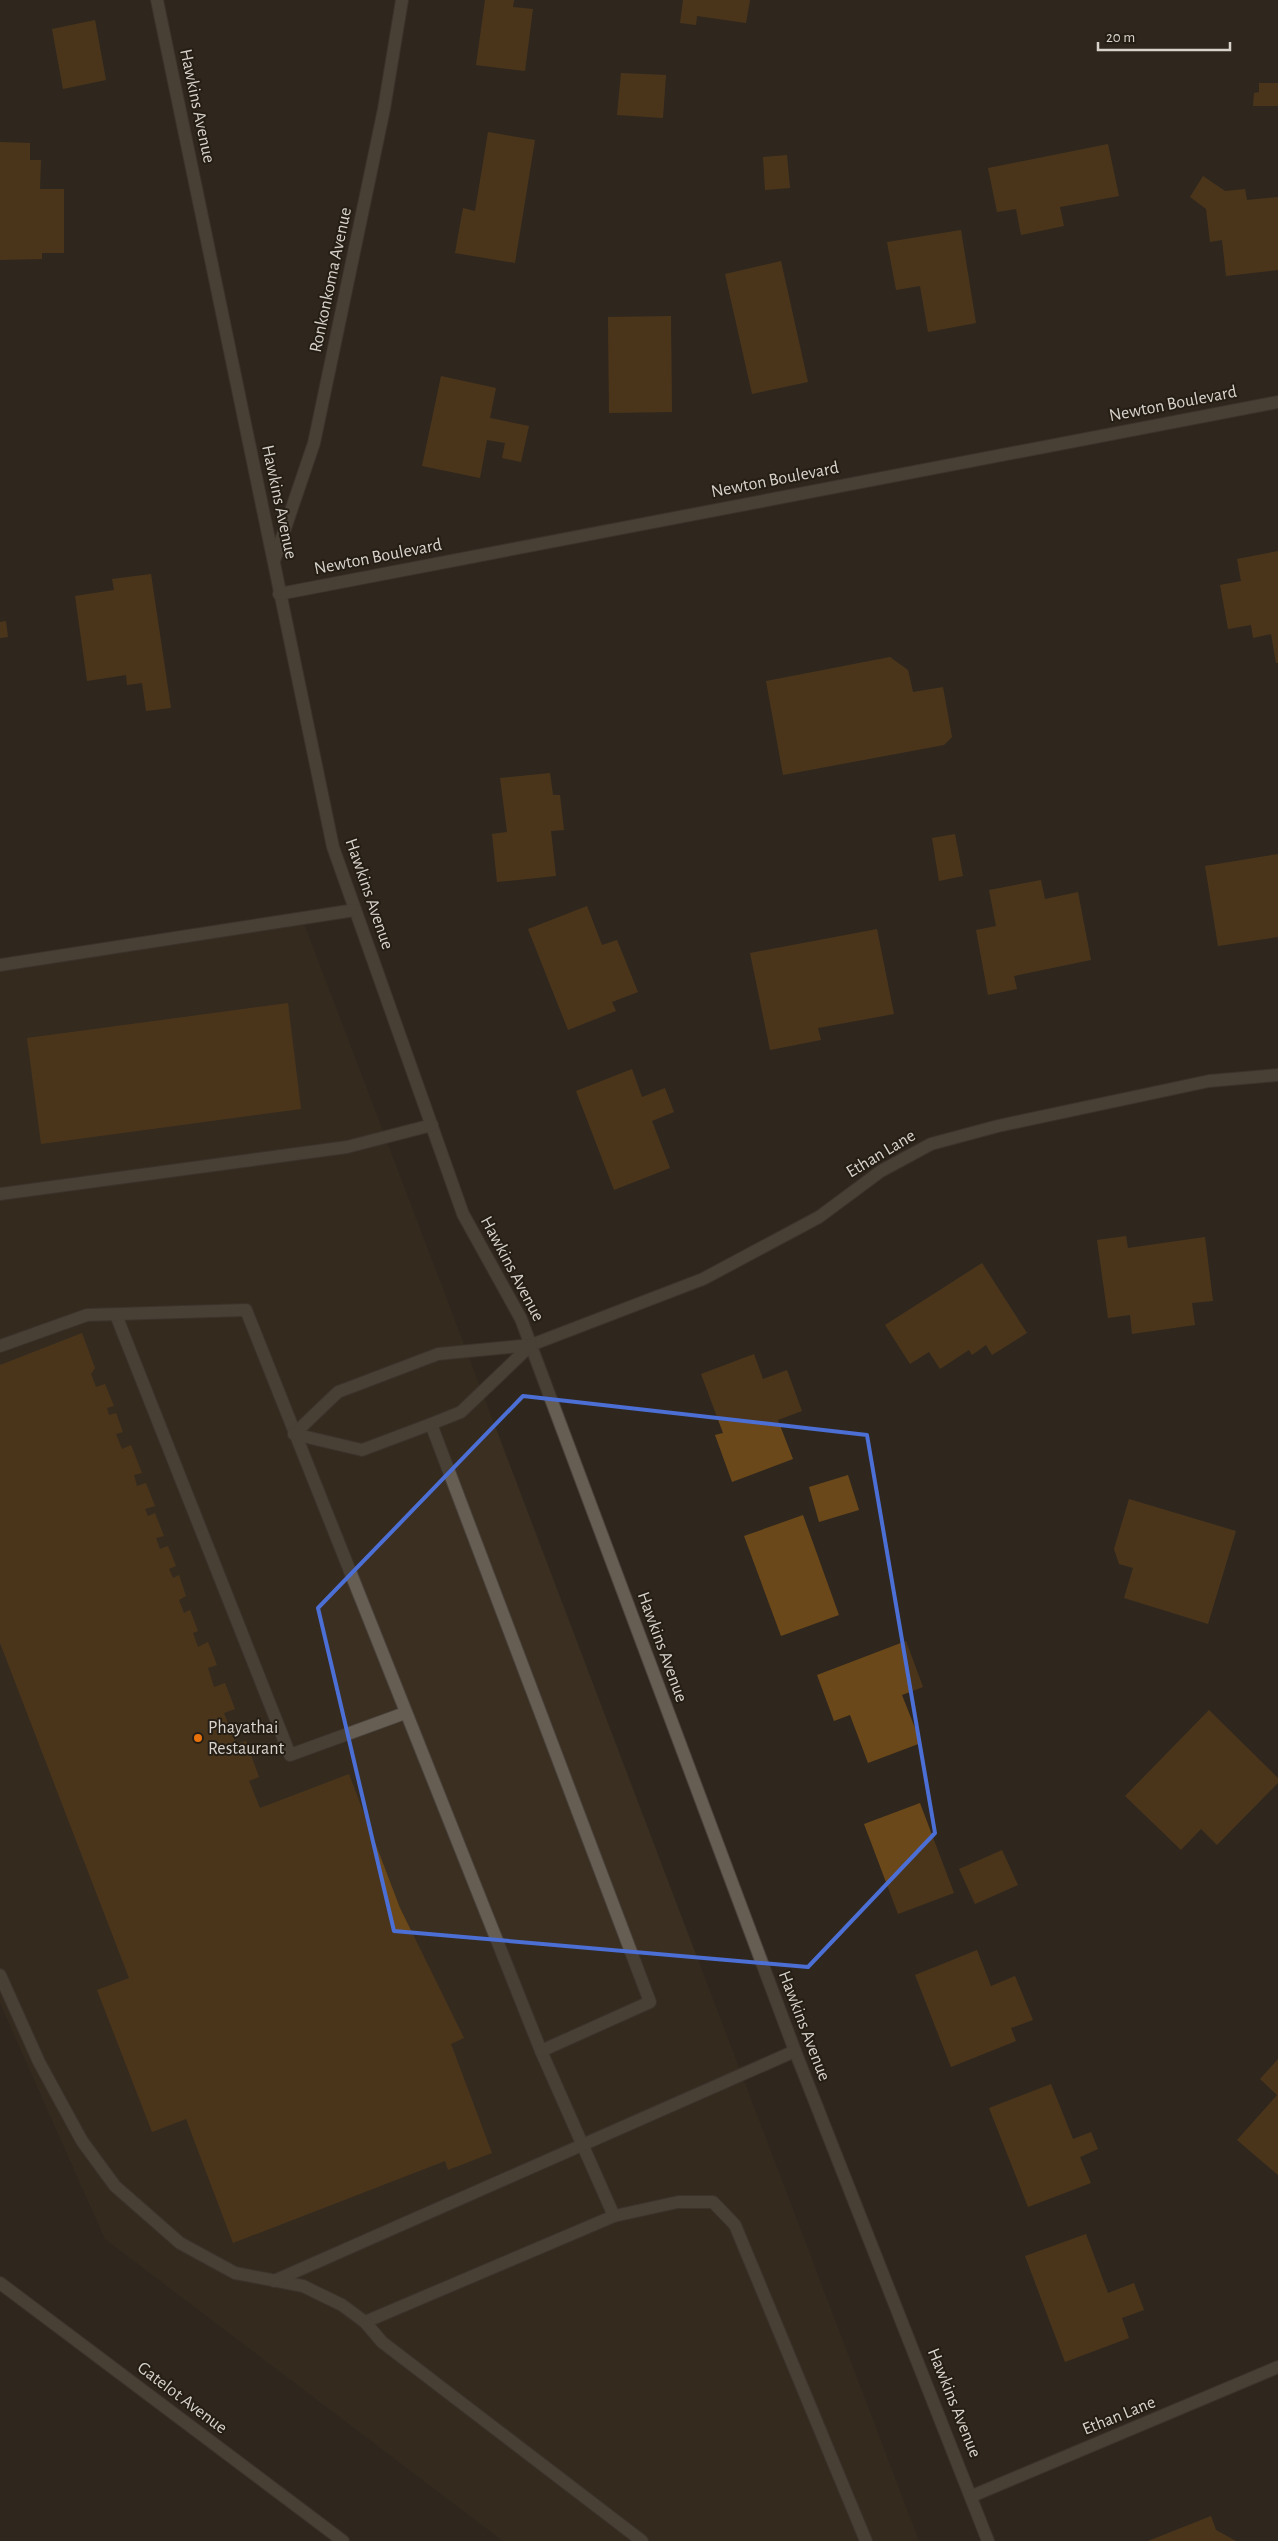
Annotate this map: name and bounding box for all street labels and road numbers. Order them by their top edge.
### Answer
street label: Hawkins Avenue [176,47,218,165]
street label: Ronkonkoma Avenue [307,206,355,354]
street label: Newton Boulevard [1108,383,1238,425]
street label: Hawkins Avenue [258,443,300,561]
street label: Newton Boulevard [710,459,840,501]
street label: Newton Boulevard [313,536,443,578]
street label: Hawkins Avenue [342,836,396,952]
street label: Ethan Lane [843,1126,919,1182]
street label: Hawkins Avenue [477,1214,547,1324]
street label: Hawkins Avenue [634,1589,690,1705]
street label: Hawkins Avenue [775,1969,833,2083]
street label: Hawkins Avenue [924,2346,984,2460]
street label: Gatelot Avenue [134,2359,230,2437]
street label: Ethan Lane [1080,2393,1158,2439]

